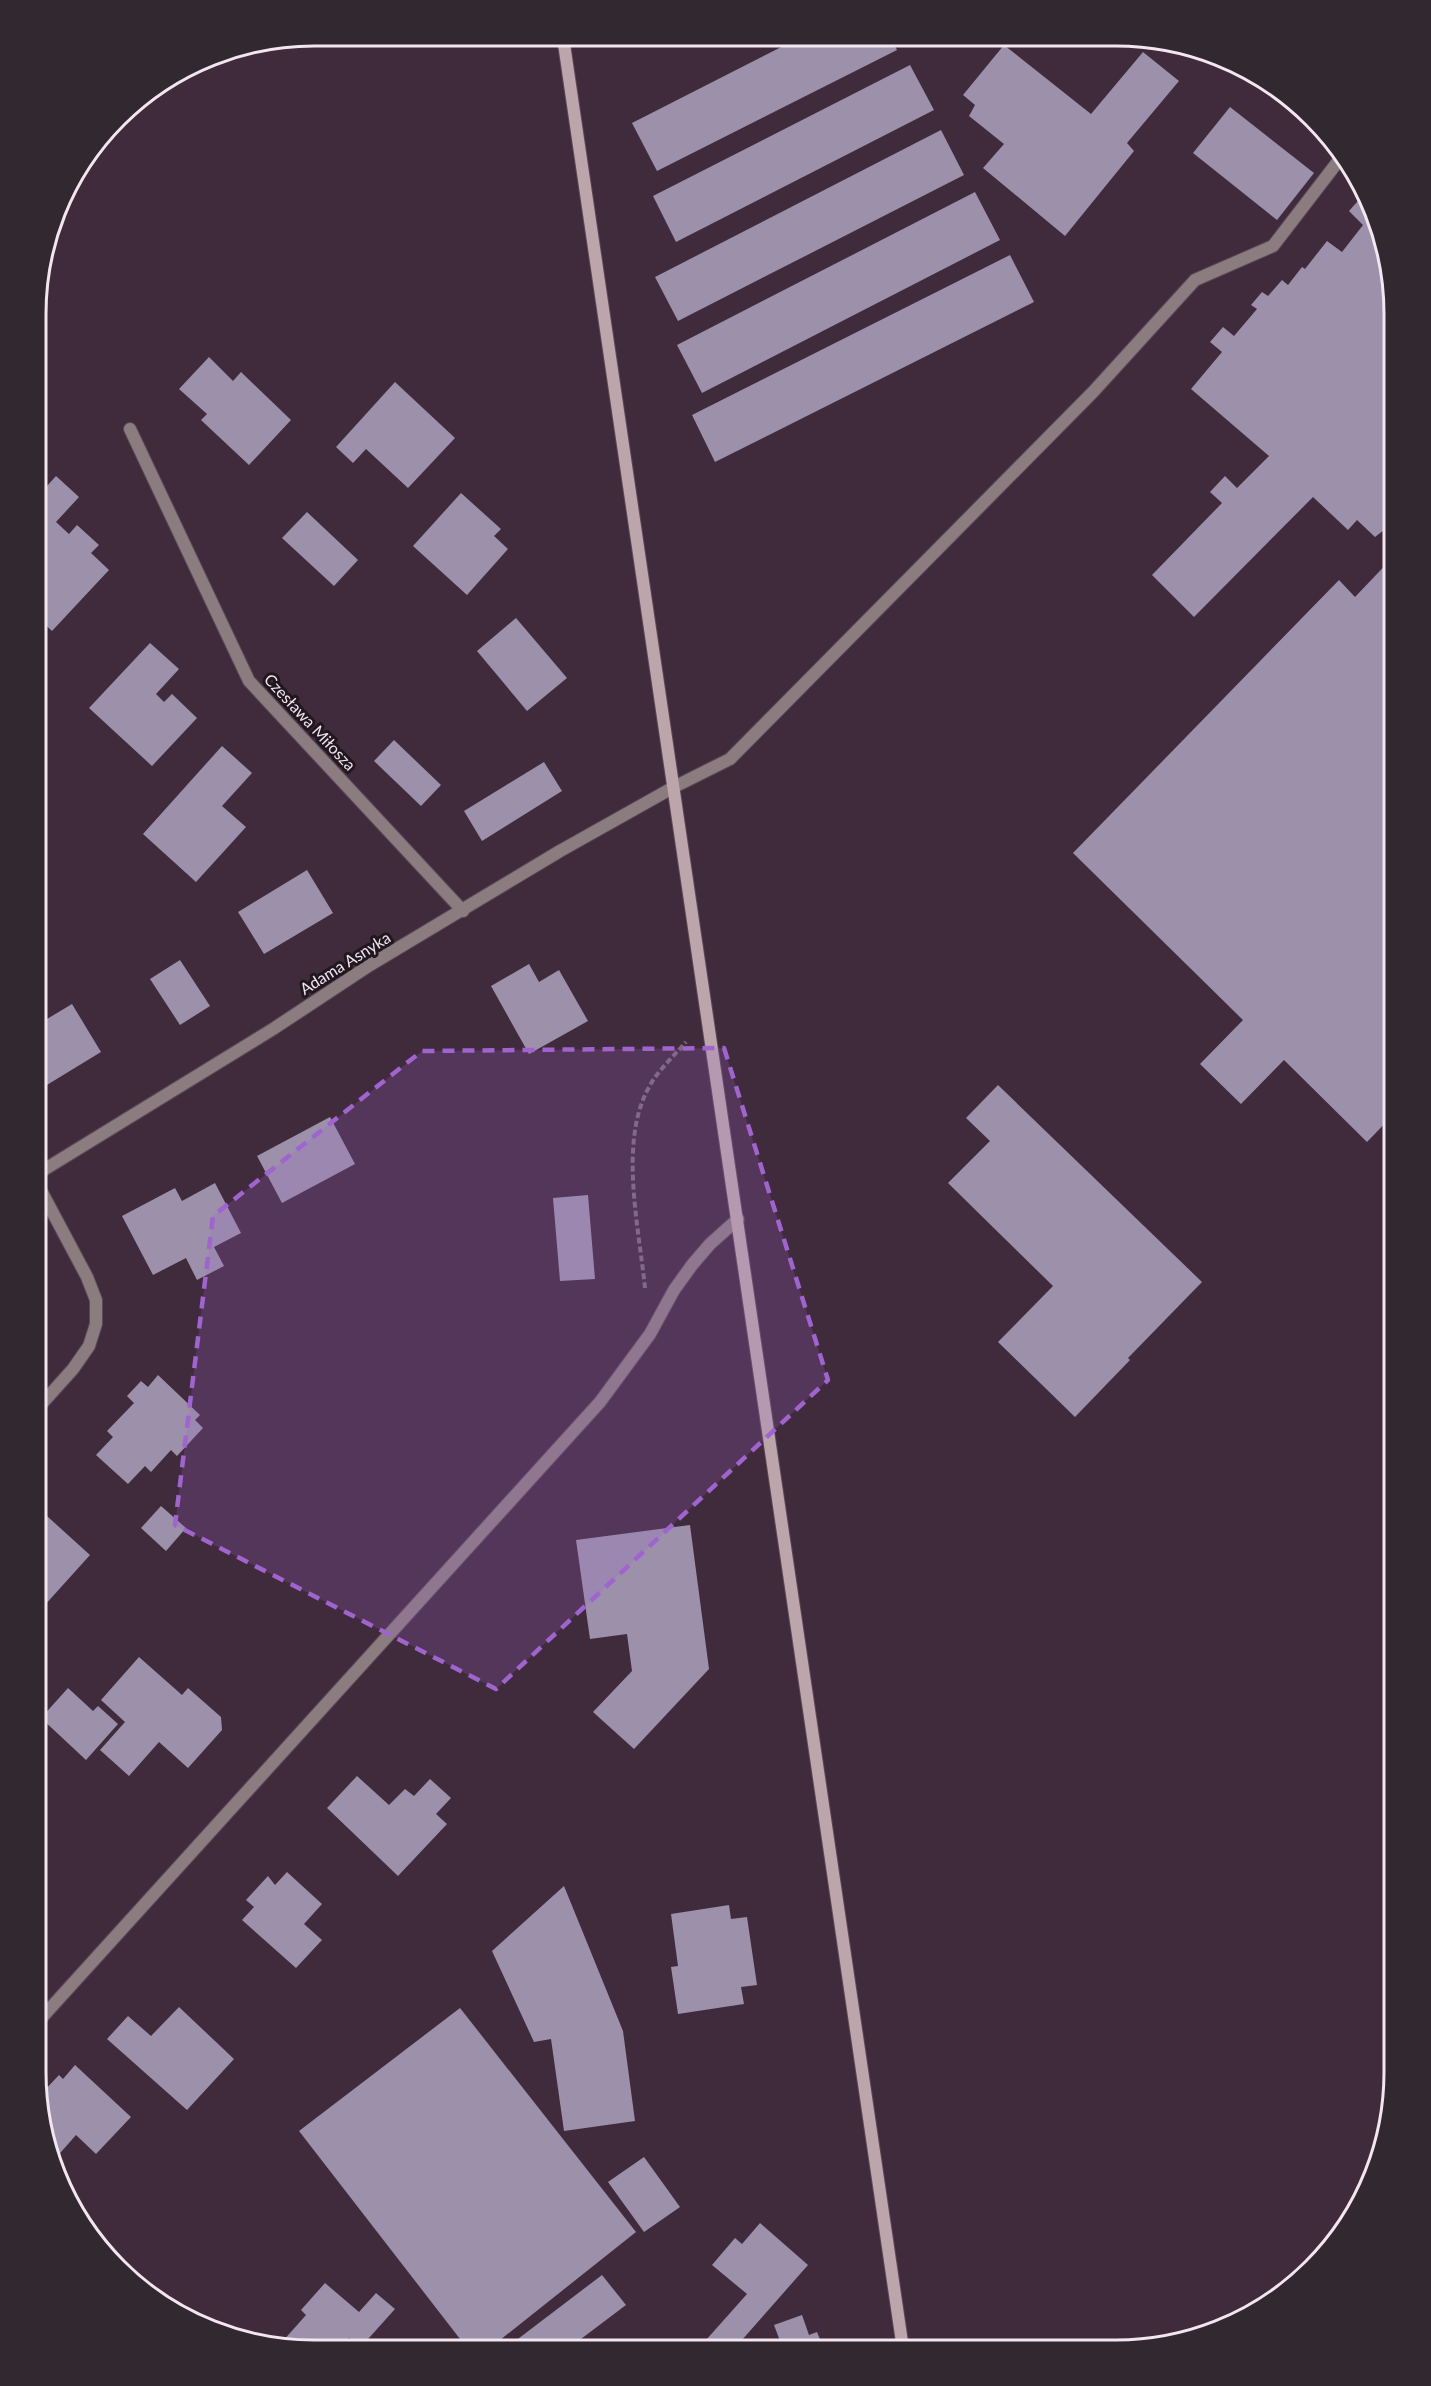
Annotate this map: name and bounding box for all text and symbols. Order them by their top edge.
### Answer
street label: Czesława Miłosza [261,669,360,774]
street label: Adama Asnyka [296,927,393,998]

